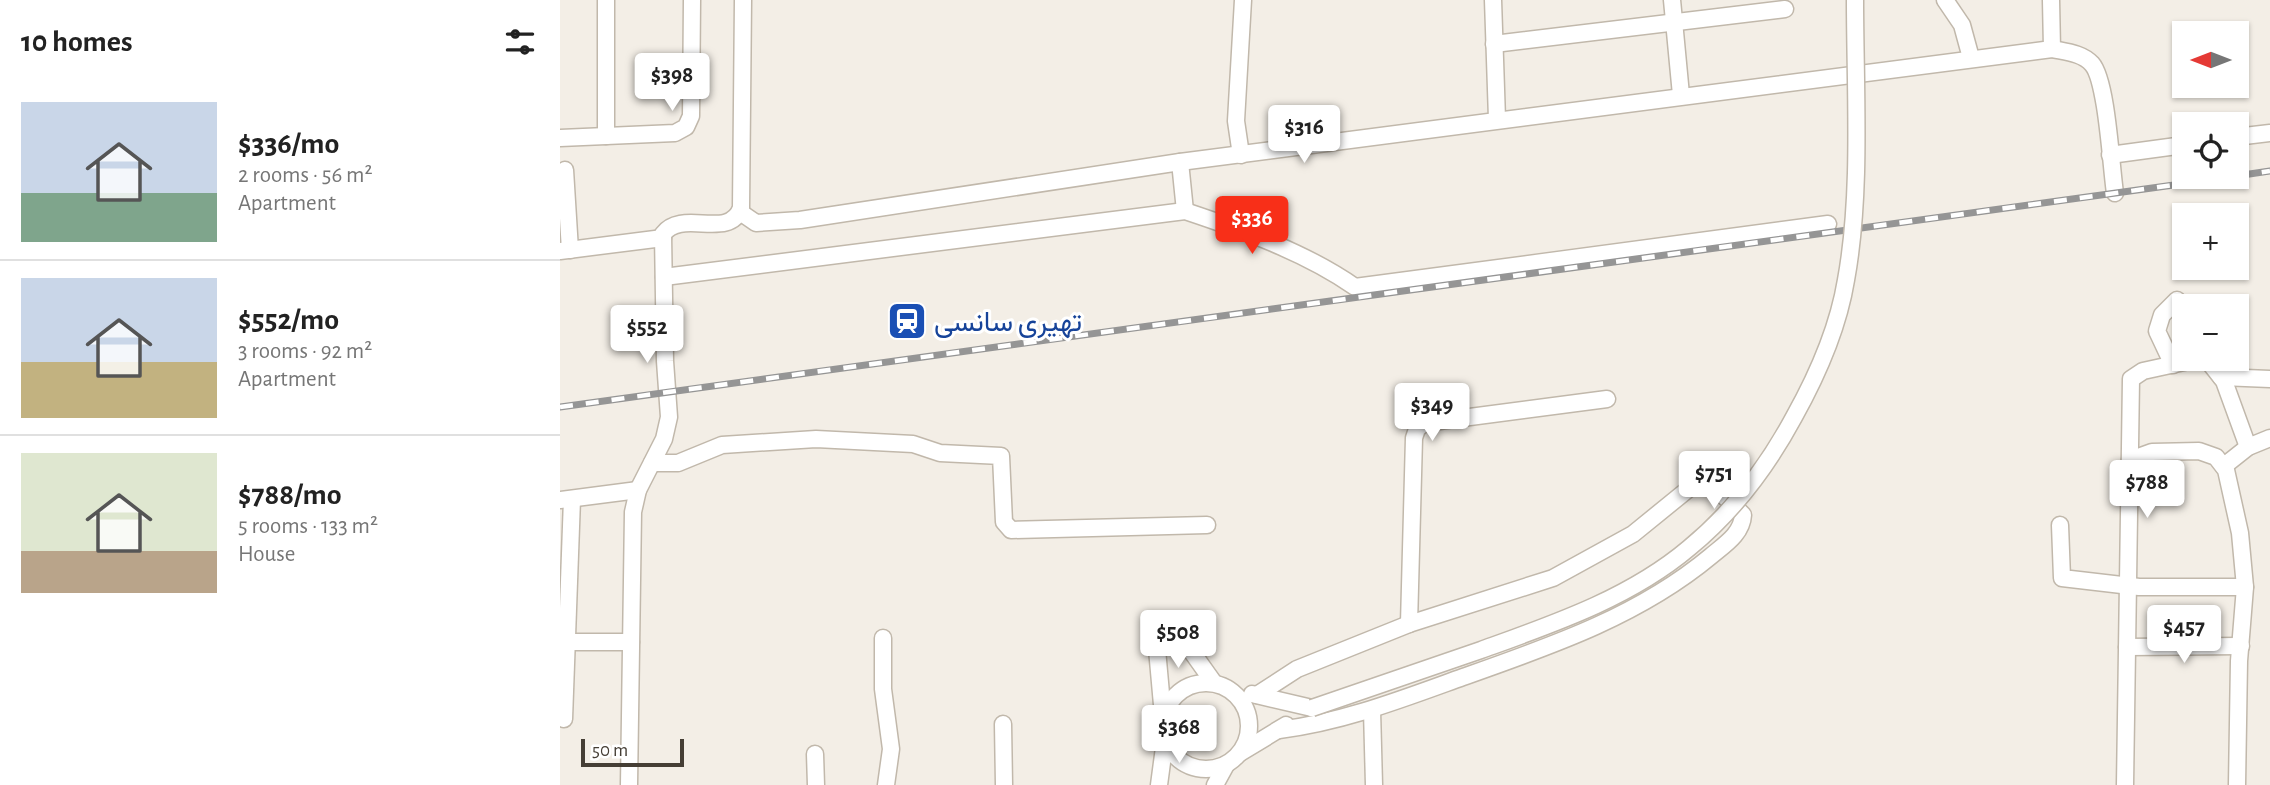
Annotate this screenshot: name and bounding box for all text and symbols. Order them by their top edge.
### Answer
north arrow [2172,21,2249,98]
map controls [2172,21,2249,371]
icon: filters [501,23,539,61]
text: 10 homes [21,27,132,57]
pin: $398 [631,54,713,113]
text: $398 [651,64,693,87]
pin: $316 [1263,106,1345,165]
button: locate [2172,112,2249,189]
text: $316 [1284,116,1324,139]
text: $336/mo [238,129,339,159]
icon: home [77,130,161,214]
text: 2 rooms · 56 m² [238,164,372,187]
text: Apartment [238,192,336,215]
pin: $336 [1211,196,1293,256]
button: + [2172,203,2249,280]
text: $336 [1231,207,1273,230]
button: − [2172,294,2249,371]
station icon: تھیری سانسی [886,300,928,342]
text: $552/mo [238,305,339,335]
icon: home [77,306,161,390]
pin: $552 [606,306,688,365]
place label: تھیری سانسی [934,309,1082,339]
text: $552 [626,316,668,339]
text: 3 rooms · 92 m² [238,340,372,363]
text: Apartment [238,368,336,391]
pin: $349 [1391,384,1473,443]
text: $349 [1411,394,1453,417]
pin: $751 [1673,452,1755,511]
pin: $788 [2106,461,2188,520]
text: $751 [1695,462,1733,485]
text: $788 [2126,471,2168,494]
text: $788/mo [238,480,342,510]
icon: home [77,481,161,565]
text: 5 rooms · 133 m² [238,515,378,538]
text: House [238,543,295,566]
pin: $457 [2143,606,2225,665]
pin: $508 [1137,610,1219,670]
text: $457 [2163,616,2205,639]
text: $508 [1156,621,1200,644]
pin: $368 [1138,706,1220,765]
text: $368 [1158,716,1200,739]
scale bar [581,736,684,768]
text: 50 m [592,741,628,760]

